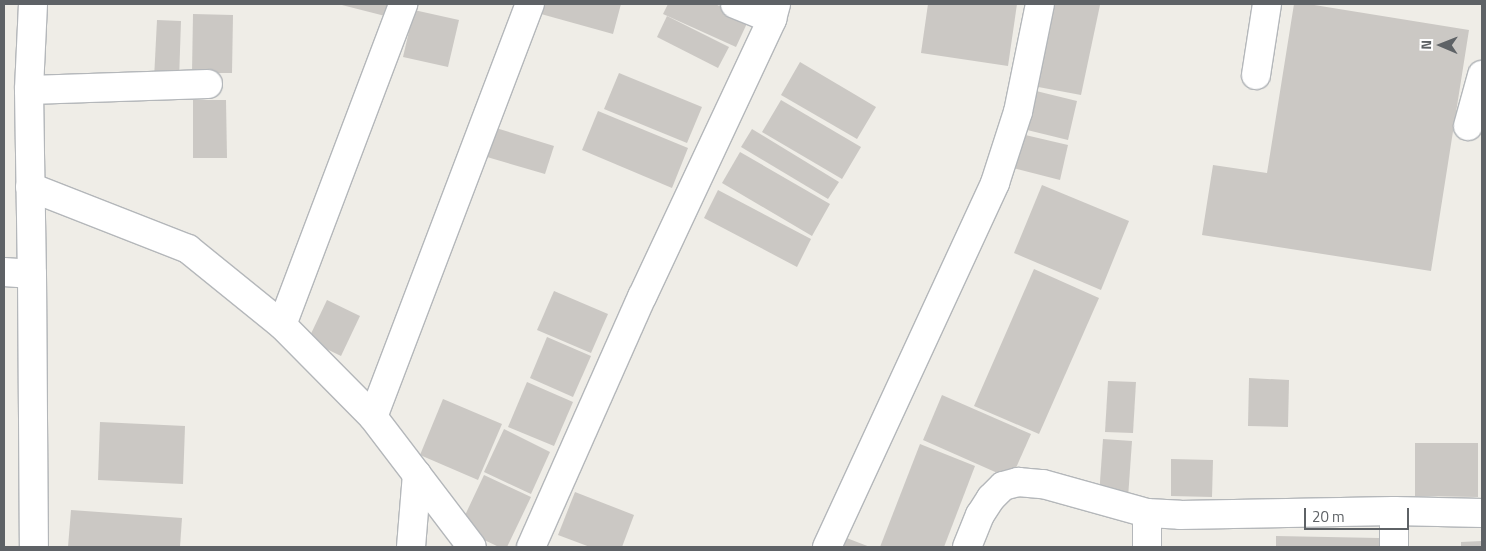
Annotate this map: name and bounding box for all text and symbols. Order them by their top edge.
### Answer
north arrow [1416,20,1466,70]
text: N [1415,40,1436,50]
scale bar [1306,498,1411,530]
text: 20 m [1312,505,1345,528]

